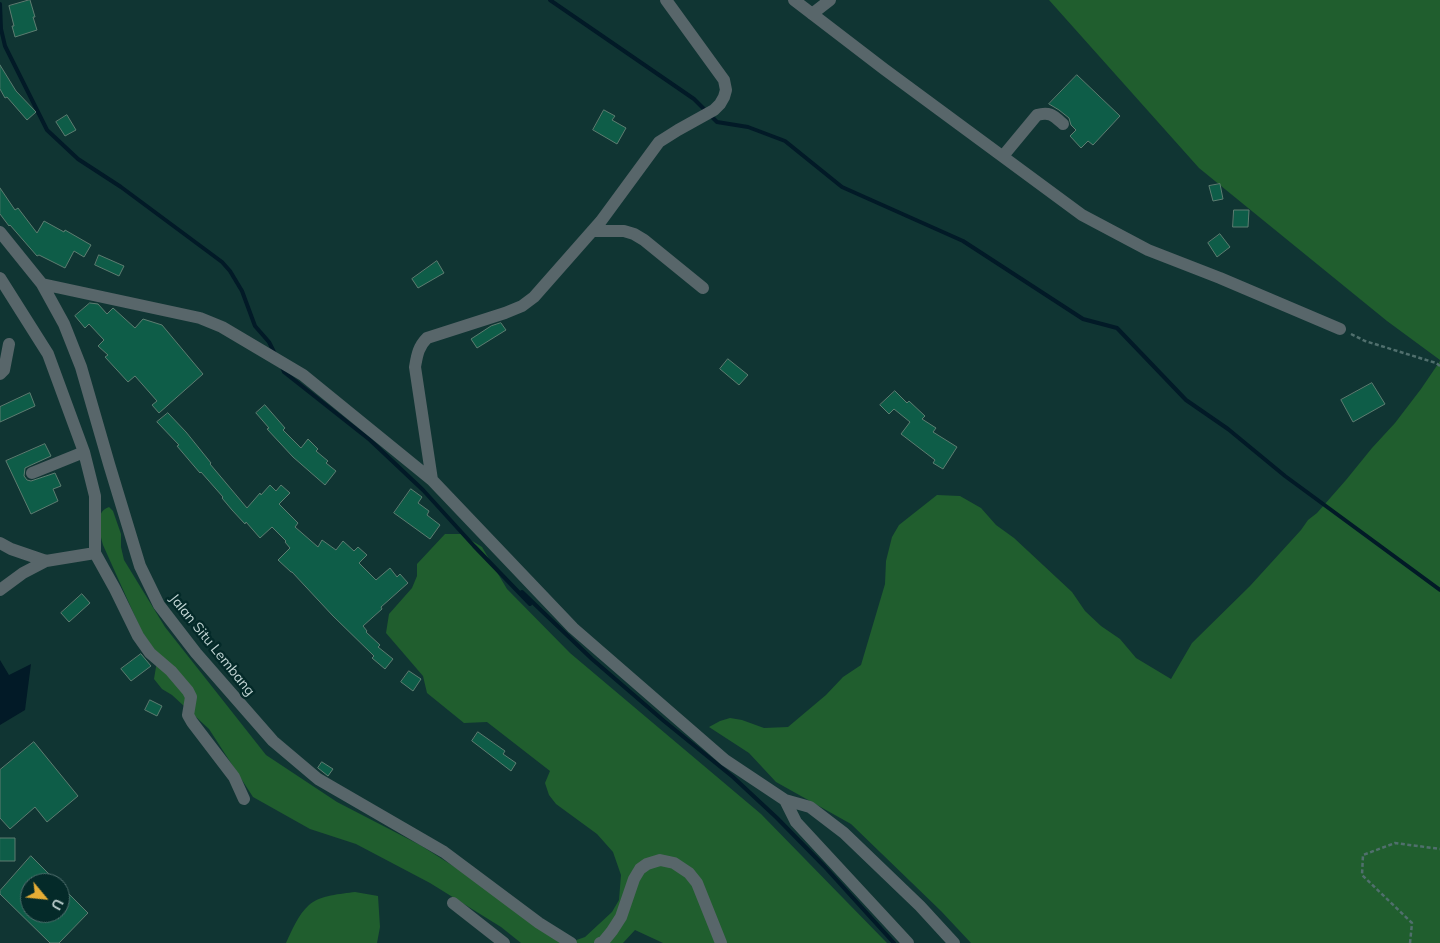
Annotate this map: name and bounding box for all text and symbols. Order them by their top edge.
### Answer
street label: Jalan Situ Lembang [166,591,258,699]
north arrow [20,873,70,923]
text: U [47,896,68,913]

